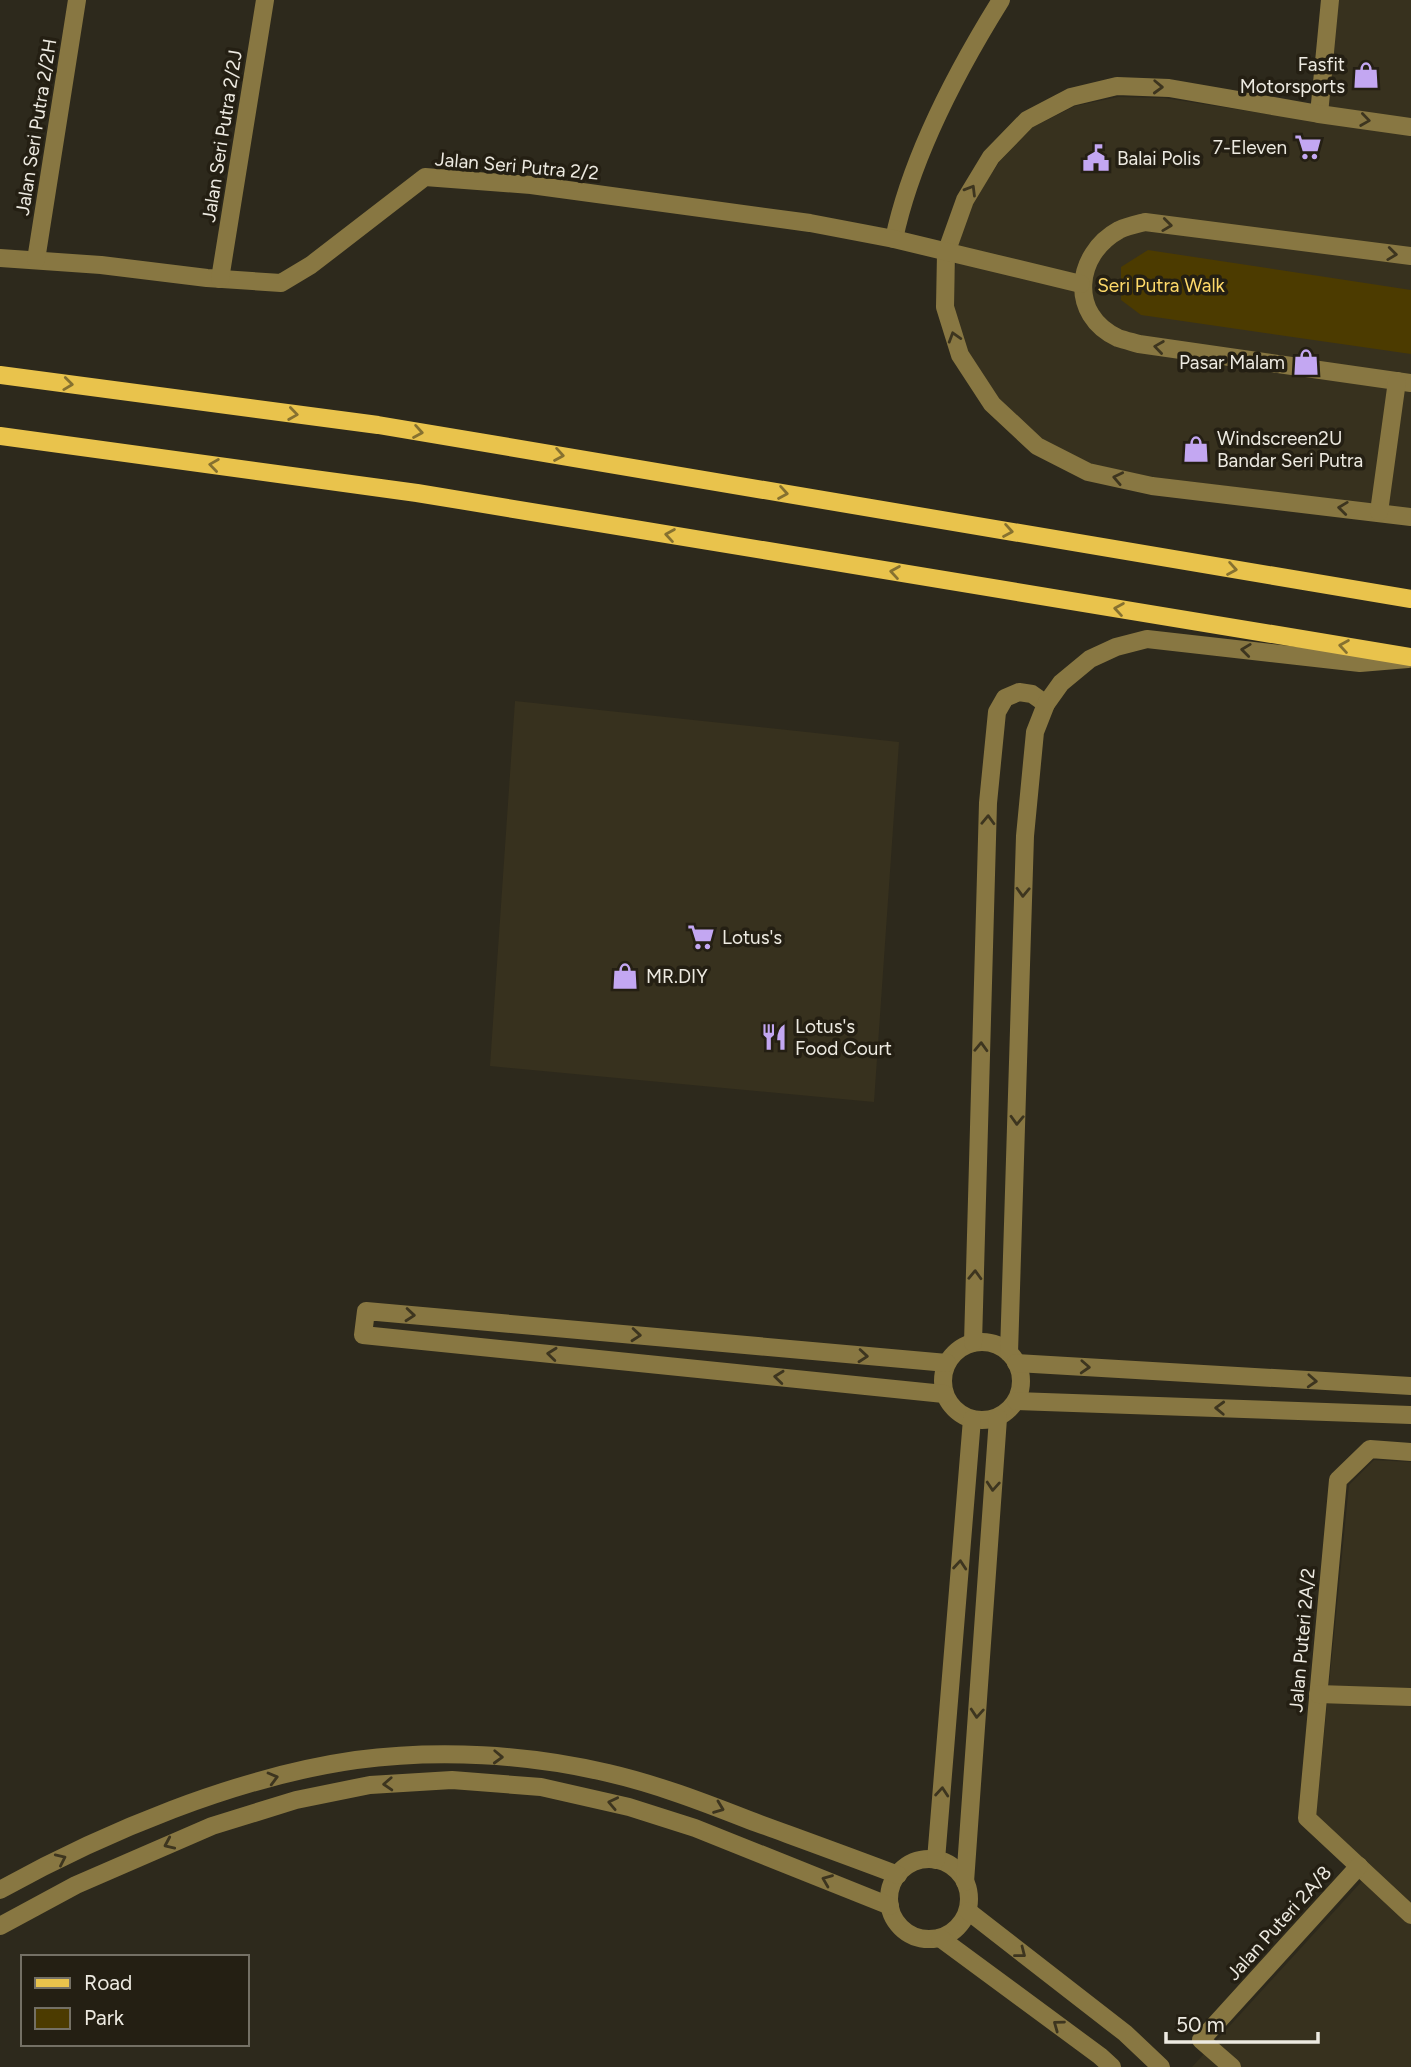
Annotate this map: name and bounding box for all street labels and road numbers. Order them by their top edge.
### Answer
street label: Jalan Seri Putra 2/2H [11,37,61,217]
street label: Jalan Seri Putra 2/2J [197,48,247,224]
street label: Jalan Seri Putra 2/2 [434,147,600,185]
street label: Jalan Puteri 2A/2 [1284,1567,1320,1713]
street label: Jalan Puteri 2A/8 [1222,1861,1336,1985]

